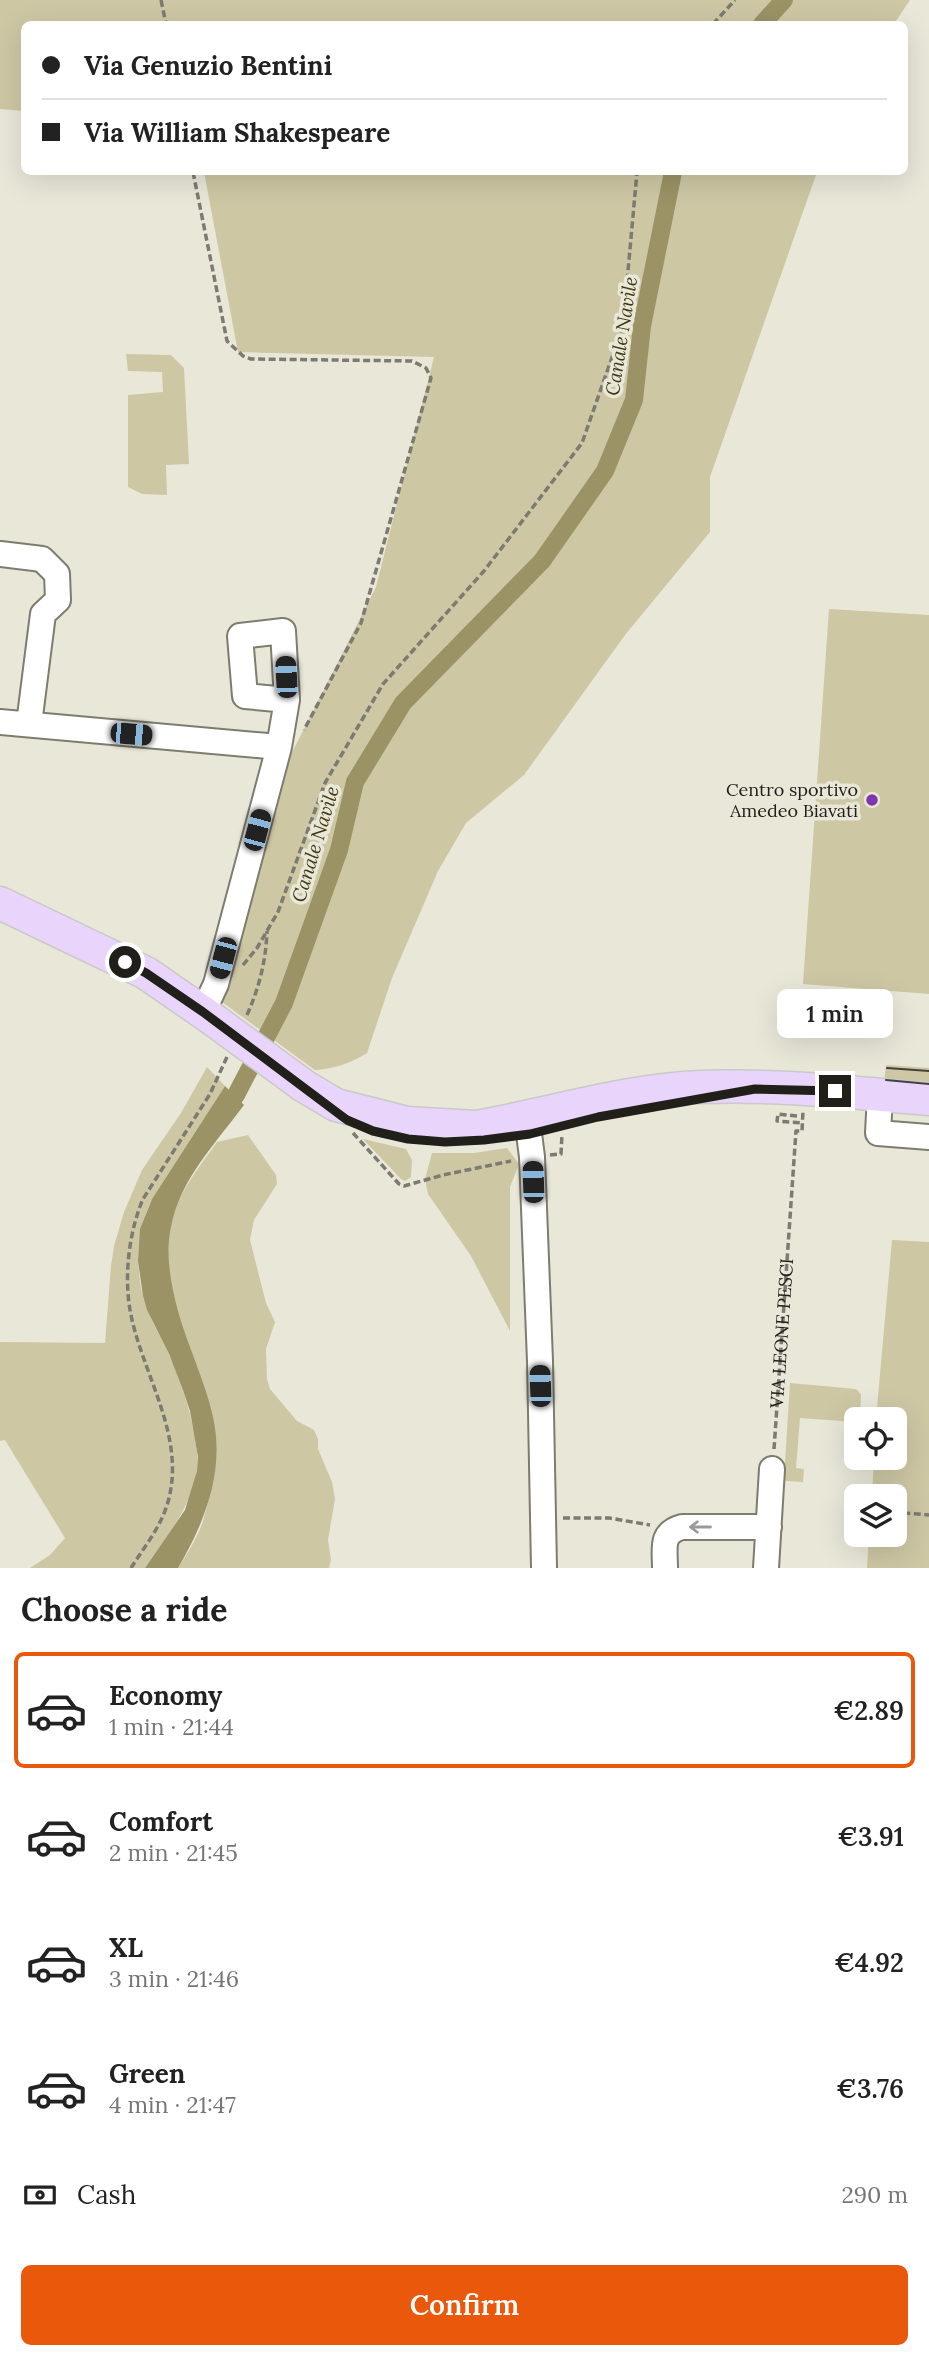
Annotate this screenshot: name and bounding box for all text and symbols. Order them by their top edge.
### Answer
text: Via Genuzio Bentini [84,49,332,82]
text: Via William Shakespeare [84,116,390,149]
water label: Canale Navile [600,275,642,397]
car [275,655,298,699]
car [110,722,153,746]
place label: Centro sportivo Amedeo Biavati [726,778,858,822]
water label: Canale Navile [286,783,344,905]
marker: Centro sportivo Amedeo Biavati [864,792,880,808]
car [242,807,273,853]
car [208,935,239,981]
route start [109,946,141,978]
callout: 1 min [777,990,893,1038]
text: 1 min [806,999,864,1028]
route end [819,1075,851,1107]
car [522,1161,545,1203]
street label: VIA LEONE PESCI [765,1258,798,1410]
car [529,1365,552,1407]
map controls [844,1407,907,1547]
button: locate [844,1407,907,1470]
button: layers [844,1484,907,1547]
one-way arrow [689,1520,712,1534]
text: Choose a ride [21,1589,228,1630]
icon: car [25,1679,88,1742]
text: Economy [109,1679,222,1712]
text: €2.89 [834,1694,904,1727]
text: 1 min · 21:44 [109,1712,234,1741]
icon: car [25,1805,88,1868]
text: Comfort [109,1805,213,1838]
text: €3.91 [837,1820,904,1853]
text: 2 min · 21:45 [109,1838,238,1867]
icon: car [25,1931,88,1994]
text: XL [109,1931,143,1964]
text: €4.92 [834,1946,904,1979]
text: 3 min · 21:46 [109,1964,239,1993]
icon: car [25,2057,88,2120]
text: Green [109,2057,185,2090]
text: €3.76 [836,2072,904,2105]
text: 4 min · 21:47 [109,2090,236,2119]
icon: cash [21,2176,59,2214]
text: Cash [77,2178,136,2211]
text: 290 m [841,2180,908,2209]
button: Confirm [21,2265,908,2345]

